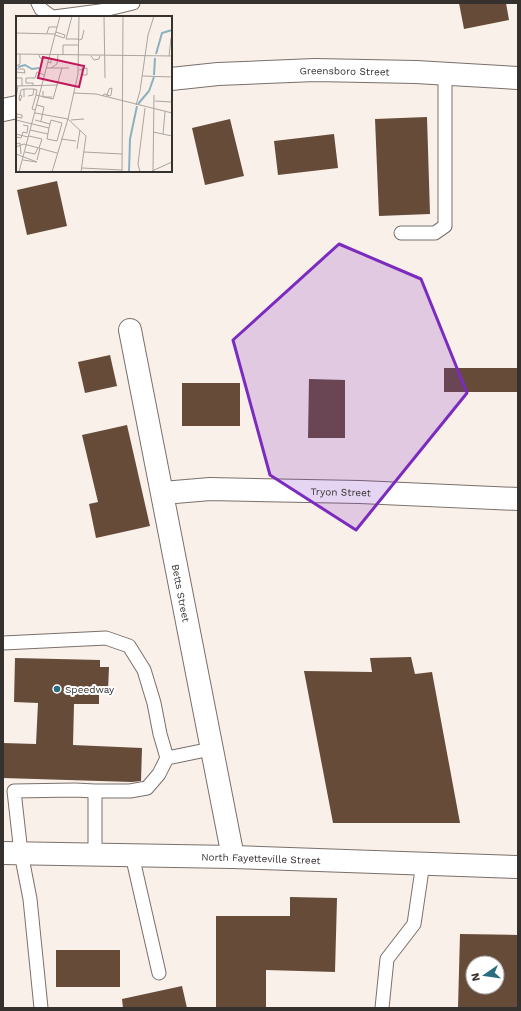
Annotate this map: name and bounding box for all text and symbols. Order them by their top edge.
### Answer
inset map [16,16,172,172]
street label: Greensboro Street [299,64,391,77]
street label: Tryon Street [310,486,372,498]
street label: Betts Street [170,563,192,624]
marker: Speedway [52,684,62,694]
place label: Speedway [65,684,115,695]
street label: North Fayetteville Street [201,851,322,866]
north arrow [465,955,505,995]
text: N [468,972,483,983]

